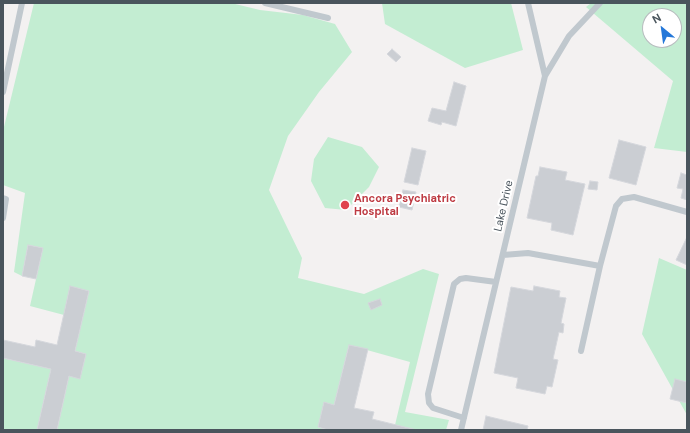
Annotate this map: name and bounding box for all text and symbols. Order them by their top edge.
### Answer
north arrow [642,8,682,48]
text: N [650,10,664,26]
street label: Lake Drive [492,179,516,233]
place label: Ancora Psychiatric Hospital [354,192,456,218]
marker: Ancora Psychiatric Hospital [339,199,351,211]

